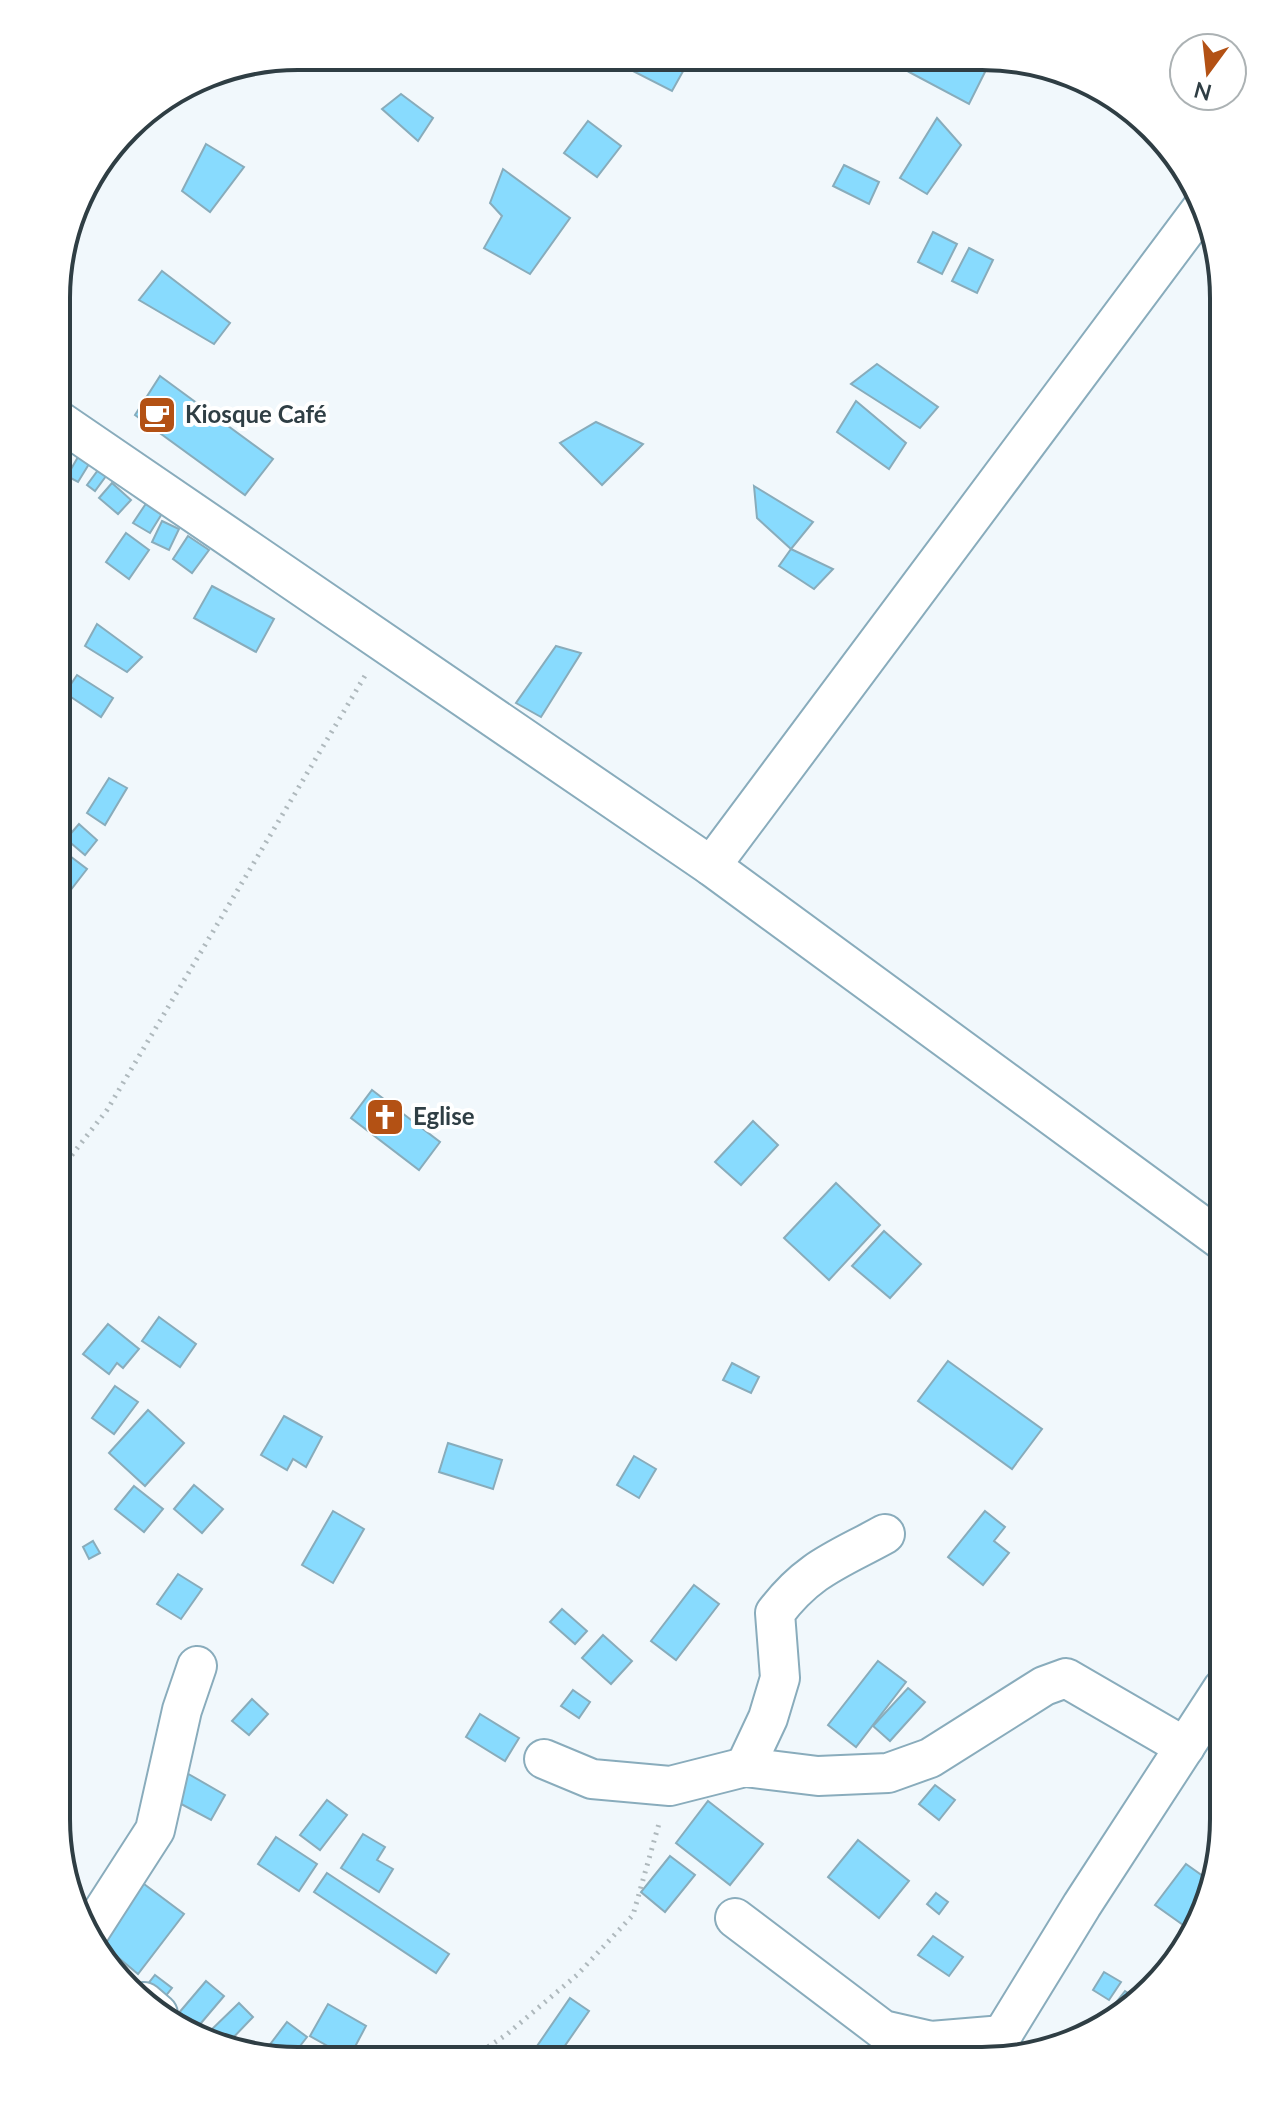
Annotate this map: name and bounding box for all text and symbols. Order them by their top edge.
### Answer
north arrow [1168,32,1248,112]
text: N [1191,77,1214,107]
cafe icon: Kiosque Café [136,394,178,436]
place label: Kiosque Café [185,399,327,428]
church icon: Eglise [364,1096,406,1138]
place label: Eglise [413,1101,475,1130]

